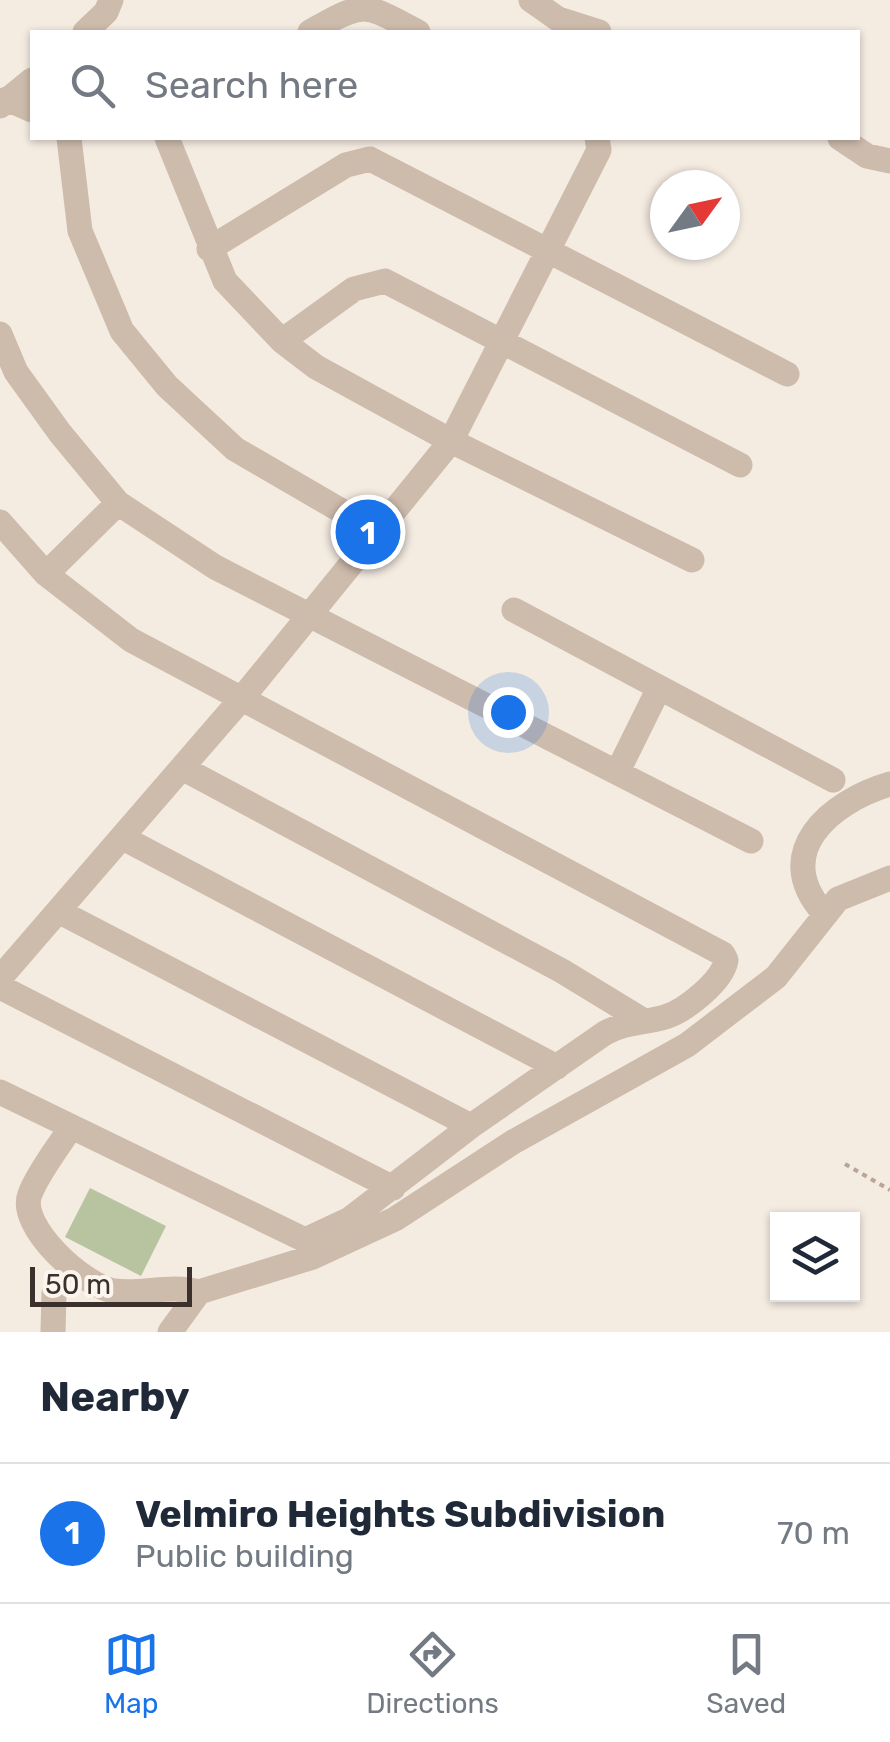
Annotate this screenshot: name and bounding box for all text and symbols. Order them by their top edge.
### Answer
search box [30,30,860,140]
icon: search [65,58,120,113]
text: Search here [145,62,358,108]
north arrow [650,170,740,260]
pin: 1 [336,494,400,570]
your location [483,687,534,738]
map controls [770,1212,860,1302]
button: layers [770,1212,860,1302]
scale bar [30,1262,192,1306]
text: 50 m [45,1268,111,1301]
text: Nearby [40,1372,190,1422]
text: Velmiro Heights Subdivision [135,1491,665,1537]
text: 1 [65,1514,80,1552]
text: 70 m [777,1514,850,1552]
text: Public building [135,1537,354,1575]
tab: Map [104,1627,159,1720]
tab: Directions [366,1627,499,1720]
tab: Saved [706,1627,786,1720]

